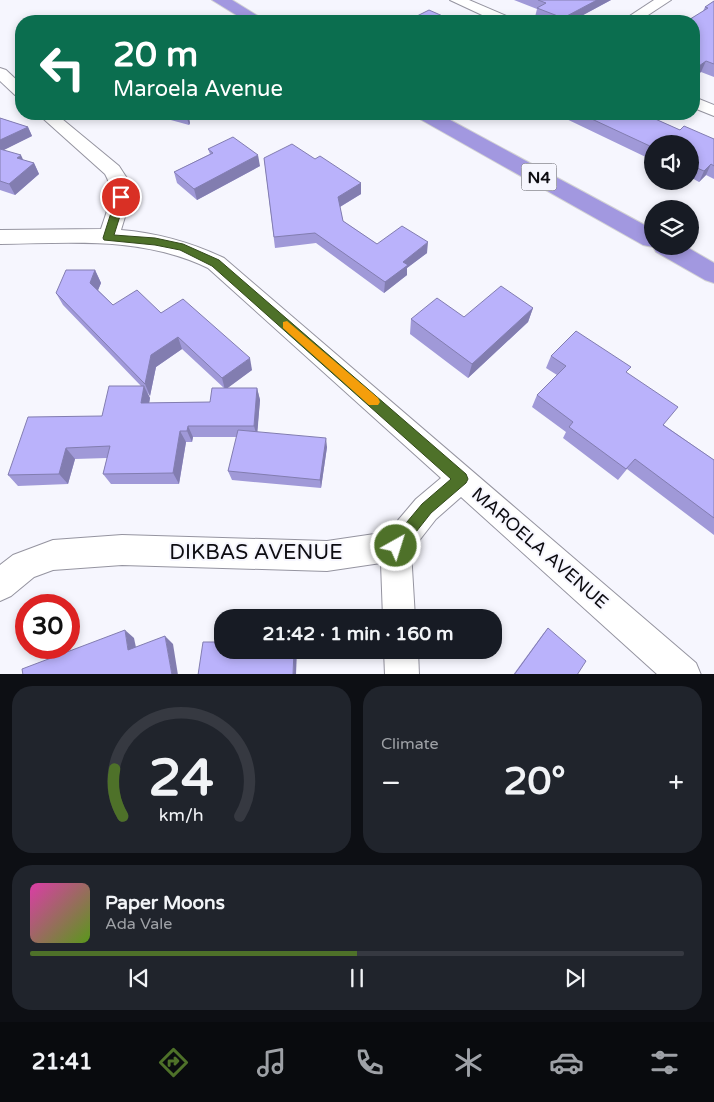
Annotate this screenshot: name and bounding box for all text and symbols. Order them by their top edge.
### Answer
text: 20 m [113,34,198,76]
icon: left [30,35,95,100]
text: Maroela Avenue [113,76,283,102]
map controls [644,135,699,255]
button: sound [644,135,699,190]
road number: N4 [522,163,556,190]
pin [100,176,142,218]
icon: arrive [107,183,135,211]
button: layers [644,200,699,255]
street label: MAROELA AVENUE [467,483,613,613]
position arrow [369,519,421,571]
street label: DIKBAS AVENUE [169,540,343,565]
speed limit sign: 30 [15,594,80,659]
text: 21:42 · 1 min · 160 m [262,623,454,645]
text: Climate [381,734,439,754]
text: 24 [149,747,214,810]
text: 20° [504,759,566,805]
text: − [381,766,401,800]
text: + [668,766,684,800]
text: km/h [159,805,204,826]
text: Paper Moons [105,892,225,914]
text: Ada Vale [105,914,172,934]
icon: previous [125,964,153,992]
icon: pause [343,964,371,992]
icon: next [561,964,589,992]
icon: directions [156,1045,191,1080]
icon: music [254,1045,289,1080]
icon: phone [352,1045,387,1080]
icon: climate [451,1045,486,1080]
icon: car [549,1045,584,1080]
icon: filters [647,1045,682,1080]
text: 21:41 [32,1049,93,1075]

